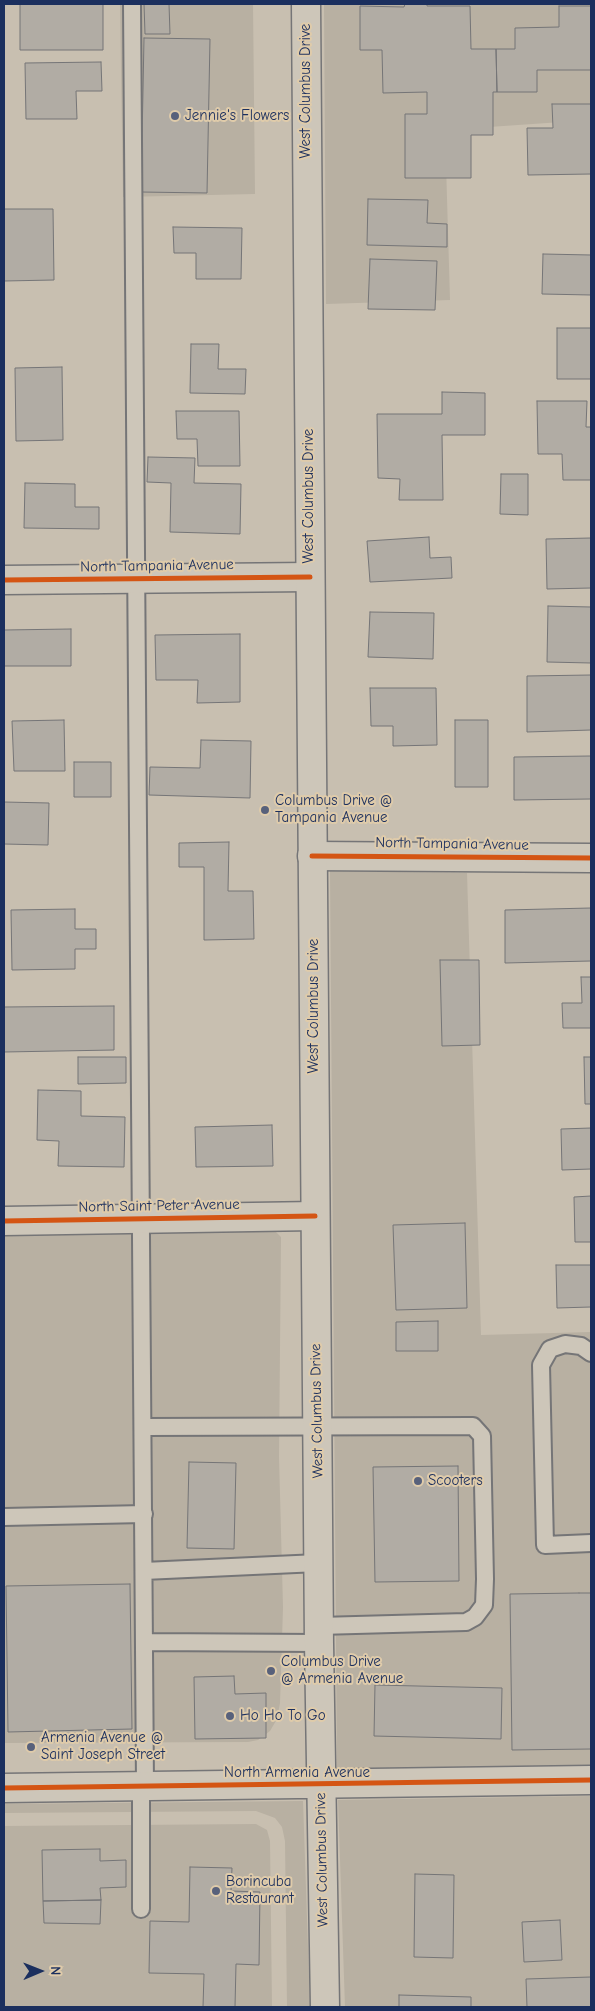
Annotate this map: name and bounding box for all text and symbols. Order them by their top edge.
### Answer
street label: West Columbus Drive [297,24,315,158]
place label: Jennie's Flowers [185,107,289,125]
marker: Jennie's Flowers [169,110,181,122]
street label: West Columbus Drive [300,429,318,563]
street label: North Tampania Avenue [80,556,234,576]
place label: Columbus Drive @ Tampania Avenue [275,792,392,827]
marker: Columbus Drive @ Tampania Avenue [259,804,271,816]
street label: North Tampania Avenue [375,834,529,854]
street label: West Columbus Drive [305,939,323,1073]
street label: North Saint Peter Avenue [78,1196,240,1216]
street label: West Columbus Drive [307,1343,327,1479]
place label: Scooters [428,1472,483,1490]
marker: Scooters [412,1475,424,1487]
place label: Columbus Drive @ Armenia Avenue [281,1653,403,1688]
marker: Columbus Drive @ Armenia Avenue [265,1665,277,1677]
place label: Ho Ho To Go [240,1707,326,1725]
marker: Ho Ho To Go [224,1710,236,1722]
place label: Armenia Avenue @ Saint Joseph Street [41,1729,165,1764]
marker: Armenia Avenue @ Saint Joseph Street [25,1741,37,1753]
street label: North Armenia Avenue [224,1764,370,1782]
street label: West Columbus Drive [312,1792,332,1928]
place label: Borincuba Restaurant [226,1873,294,1908]
marker: Borincuba Restaurant [210,1885,222,1897]
north arrow [15,1946,65,1996]
text: N [47,1966,64,1975]

